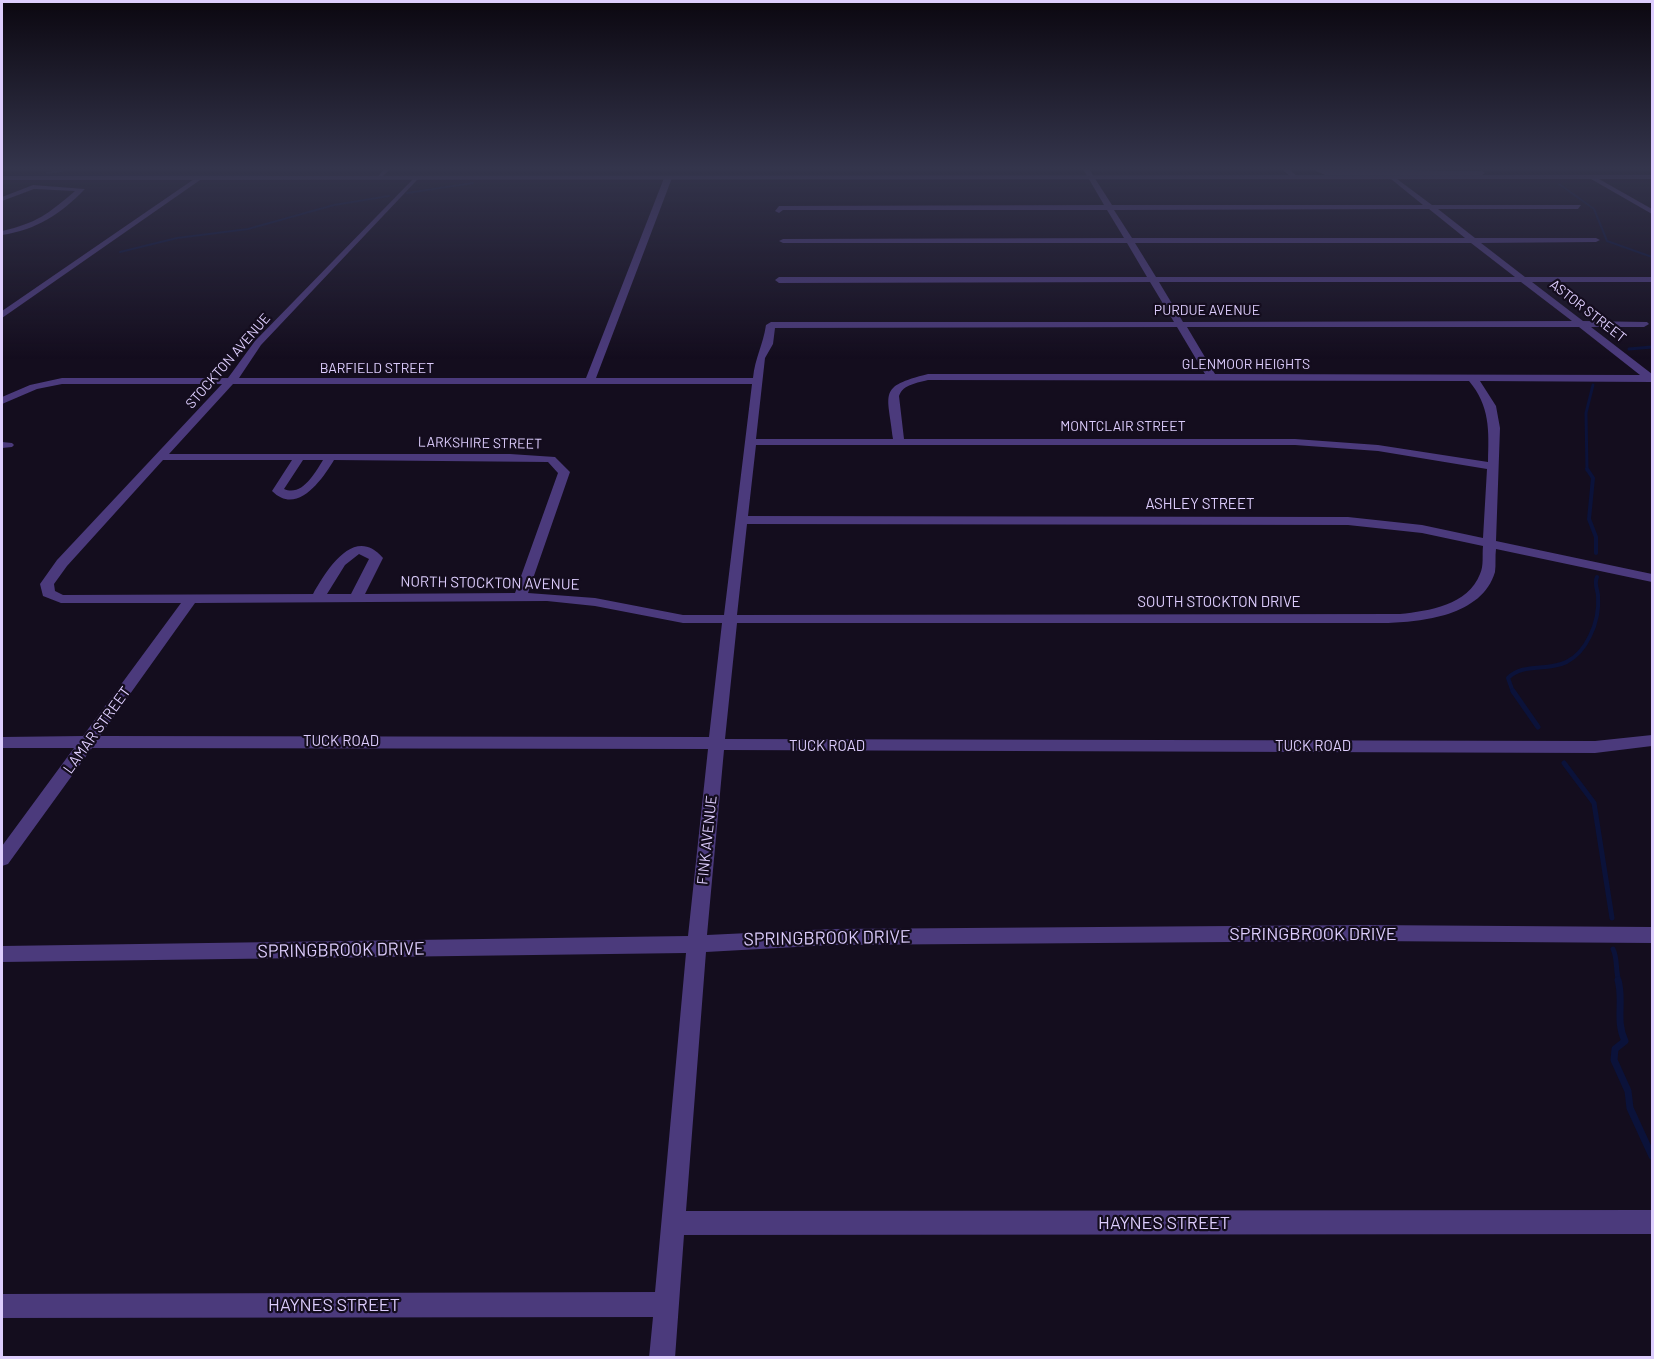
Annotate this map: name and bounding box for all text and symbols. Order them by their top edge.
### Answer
street label: ASTOR STREET [1546,276,1630,346]
street label: PURDUE AVENUE [1154,302,1260,318]
street label: STOCKTON AVENUE [182,310,274,412]
street label: GLENMOOR HEIGHTS [1182,356,1310,372]
street label: BARFIELD STREET [320,360,434,376]
street label: MONTCLAIR STREET [1060,418,1186,434]
street label: LARKSHIRE STREET [418,434,542,452]
street label: ASHLEY STREET [1145,495,1255,513]
street label: NORTH STOCKTON AVENUE [400,572,580,594]
street label: SOUTH STOCKTON DRIVE [1137,593,1301,611]
street label: LAMAR STREET [59,683,135,777]
street label: TUCK ROAD [303,732,379,750]
street label: TUCK ROAD [789,737,865,755]
street label: TUCK ROAD [1275,737,1351,755]
street label: FINK AVENUE [693,794,721,886]
street label: SPRINGBROOK DRIVE [1229,923,1397,945]
street label: SPRINGBROOK DRIVE [743,926,911,950]
street label: SPRINGBROOK DRIVE [257,938,425,962]
street label: HAYNES STREET [1098,1212,1230,1234]
street label: HAYNES STREET [268,1294,400,1316]

